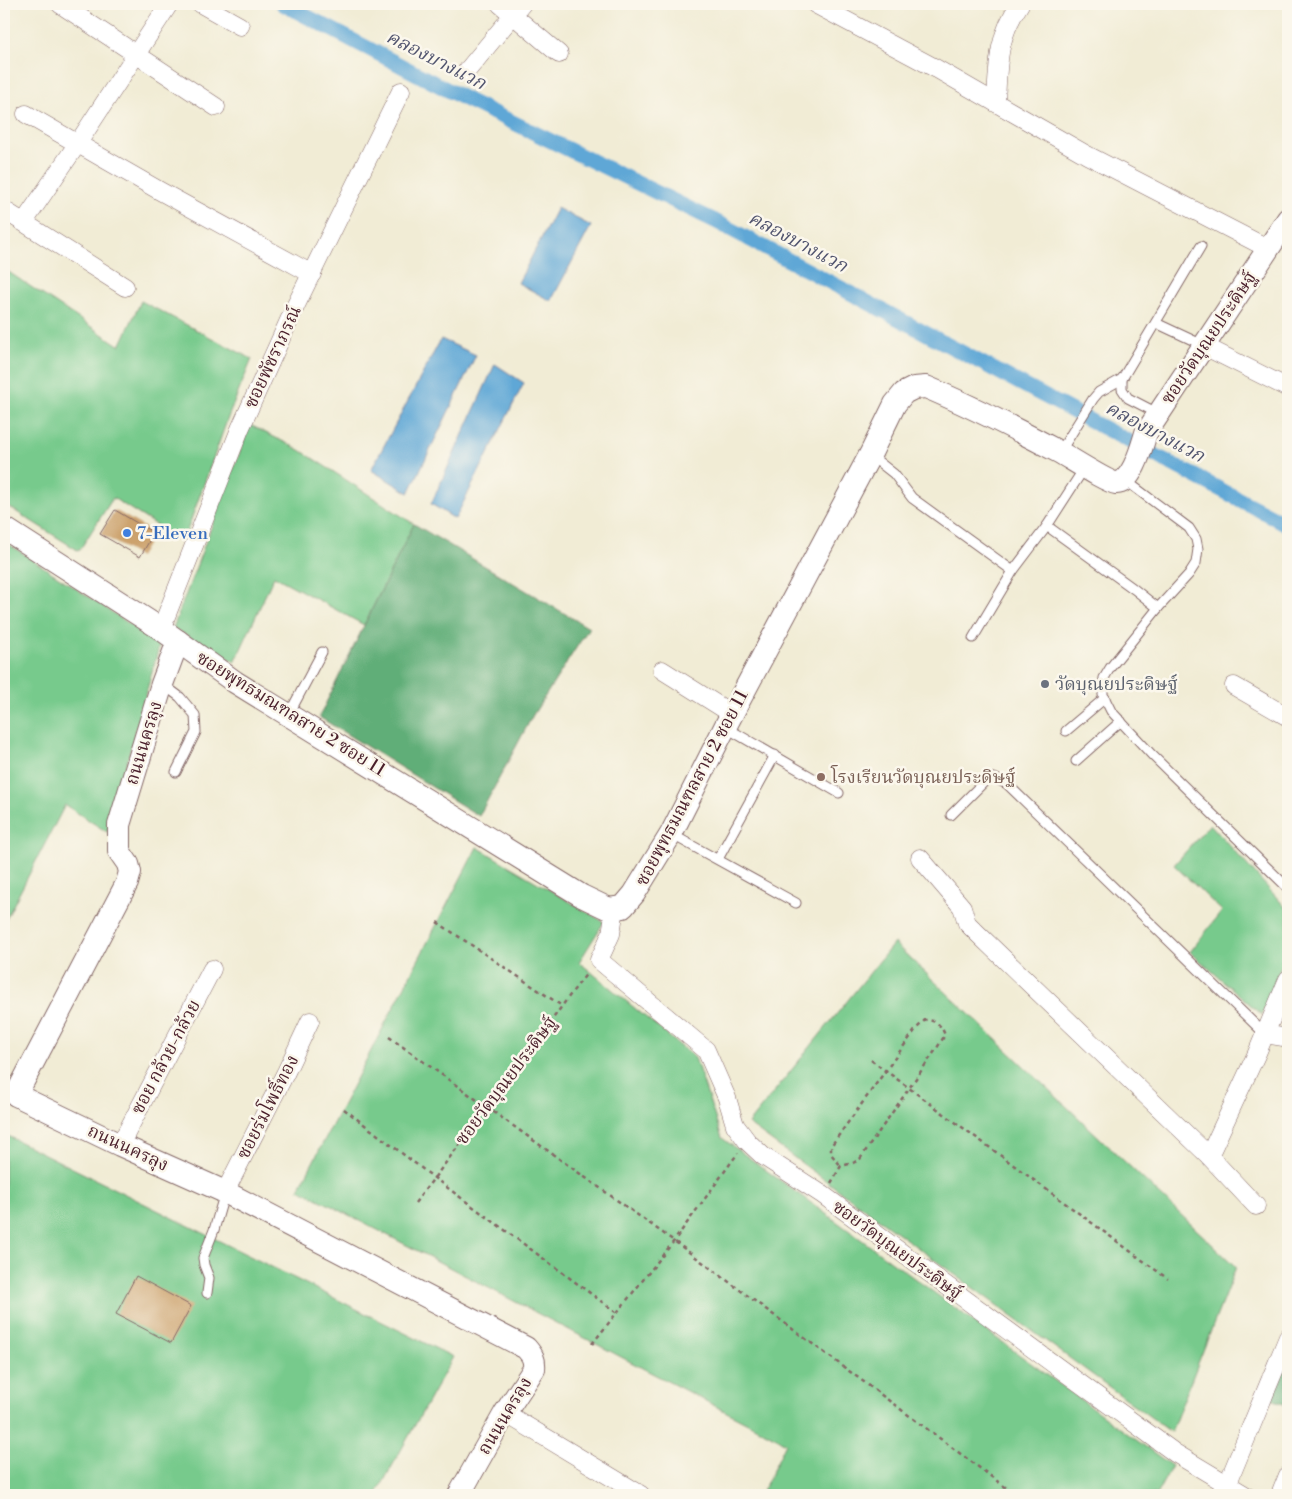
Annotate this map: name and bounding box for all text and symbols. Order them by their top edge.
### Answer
water label: คลองบางแวก [382,25,491,96]
water label: คลองบางแวก [744,206,853,279]
street label: ซอยวัดบุณยประดิษฐ์ [1156,267,1262,409]
street label: ซอยพัชราภรณ์ [239,302,307,412]
water label: คลองบางแวก [1101,396,1210,469]
place label: 7-Eleven [137,522,208,545]
marker: 7-Eleven [121,527,133,539]
street label: ซอยพุทธมณฑลสาย 2 ซอย 11 [192,646,390,782]
place label: วัดบุณยประดิษฐ์ [1055,673,1178,696]
marker: วัดบุณยประดิษฐ์ [1039,678,1051,690]
street label: ซอยพุทธมณฑลสาย 2 ซอย 11 [630,686,754,890]
street label: ถนนนครลุง [120,698,168,788]
place label: โรงเรียนวัดบุณยประดิษฐ์ [830,764,1015,789]
marker: โรงเรียนวัดบุณยประดิษฐ์ [815,771,827,783]
street label: ซอย กล้วย-กล้วย [126,996,206,1118]
street label: ซอยวัดบุณยประดิษฐ์ [450,1012,562,1150]
street label: ซอยร่มโพธิ์ทอง [229,1050,304,1163]
street label: ถนนนครลุง [84,1119,172,1177]
street label: ซอยวัดบุณยประดิษฐ์ [828,1195,966,1305]
street label: ถนนนครลุง [473,1373,537,1459]

